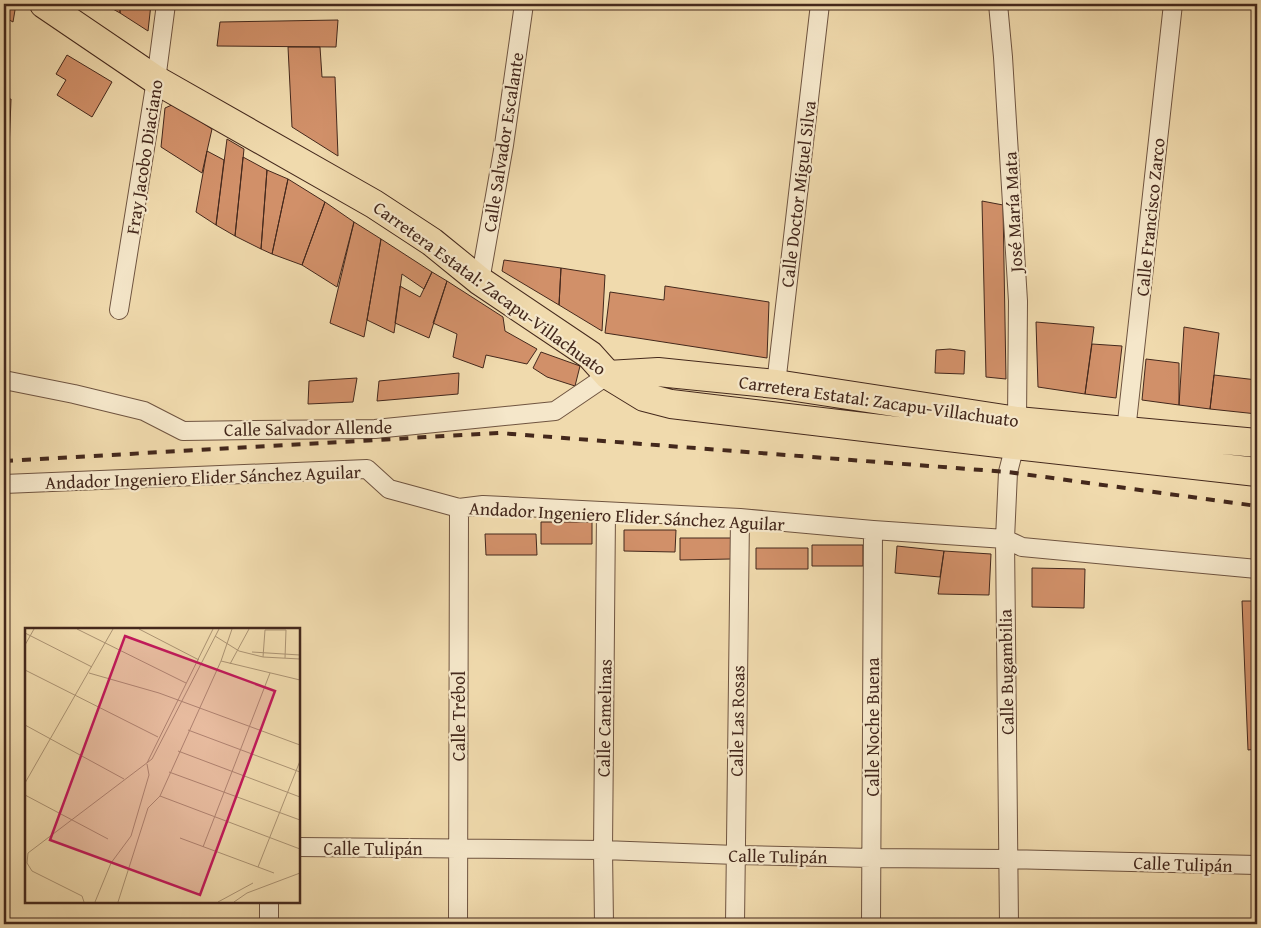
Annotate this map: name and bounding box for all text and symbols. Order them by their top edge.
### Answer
street label: Calle Salvador Escalante [475,50,531,234]
street label: Fray Jacobo Diaciano [118,78,170,236]
street label: Calle Doctor Miguel Silva [773,99,823,289]
street label: Calle Francisco Zarco [1128,136,1172,298]
street label: José María Mata [996,151,1030,275]
street label: Carretera Estatal: Zacapu-Villachuato [368,194,612,382]
street label: Carretera Estatal: Zacapu-Villachuato [737,368,1021,434]
street label: Calle Salvador Allende [224,413,392,443]
street label: Andador Ingeniero Elider Sánchez Aguilar [45,458,362,496]
street label: Andador Ingeniero Elider Sánchez Aguilar [468,494,786,538]
street label: Calle Bugambilia [991,608,1021,735]
inset map [25,628,300,903]
street label: Calle Noche Buena [859,657,886,797]
street label: Calle Camelinas [589,659,619,777]
street label: Calle Las Rosas [723,665,751,777]
street label: Calle Trébol [445,671,472,761]
street label: Calle Tulipán [323,835,423,862]
street label: Calle Tulipán [728,842,828,870]
street label: Calle Tulipán [1133,849,1233,879]

